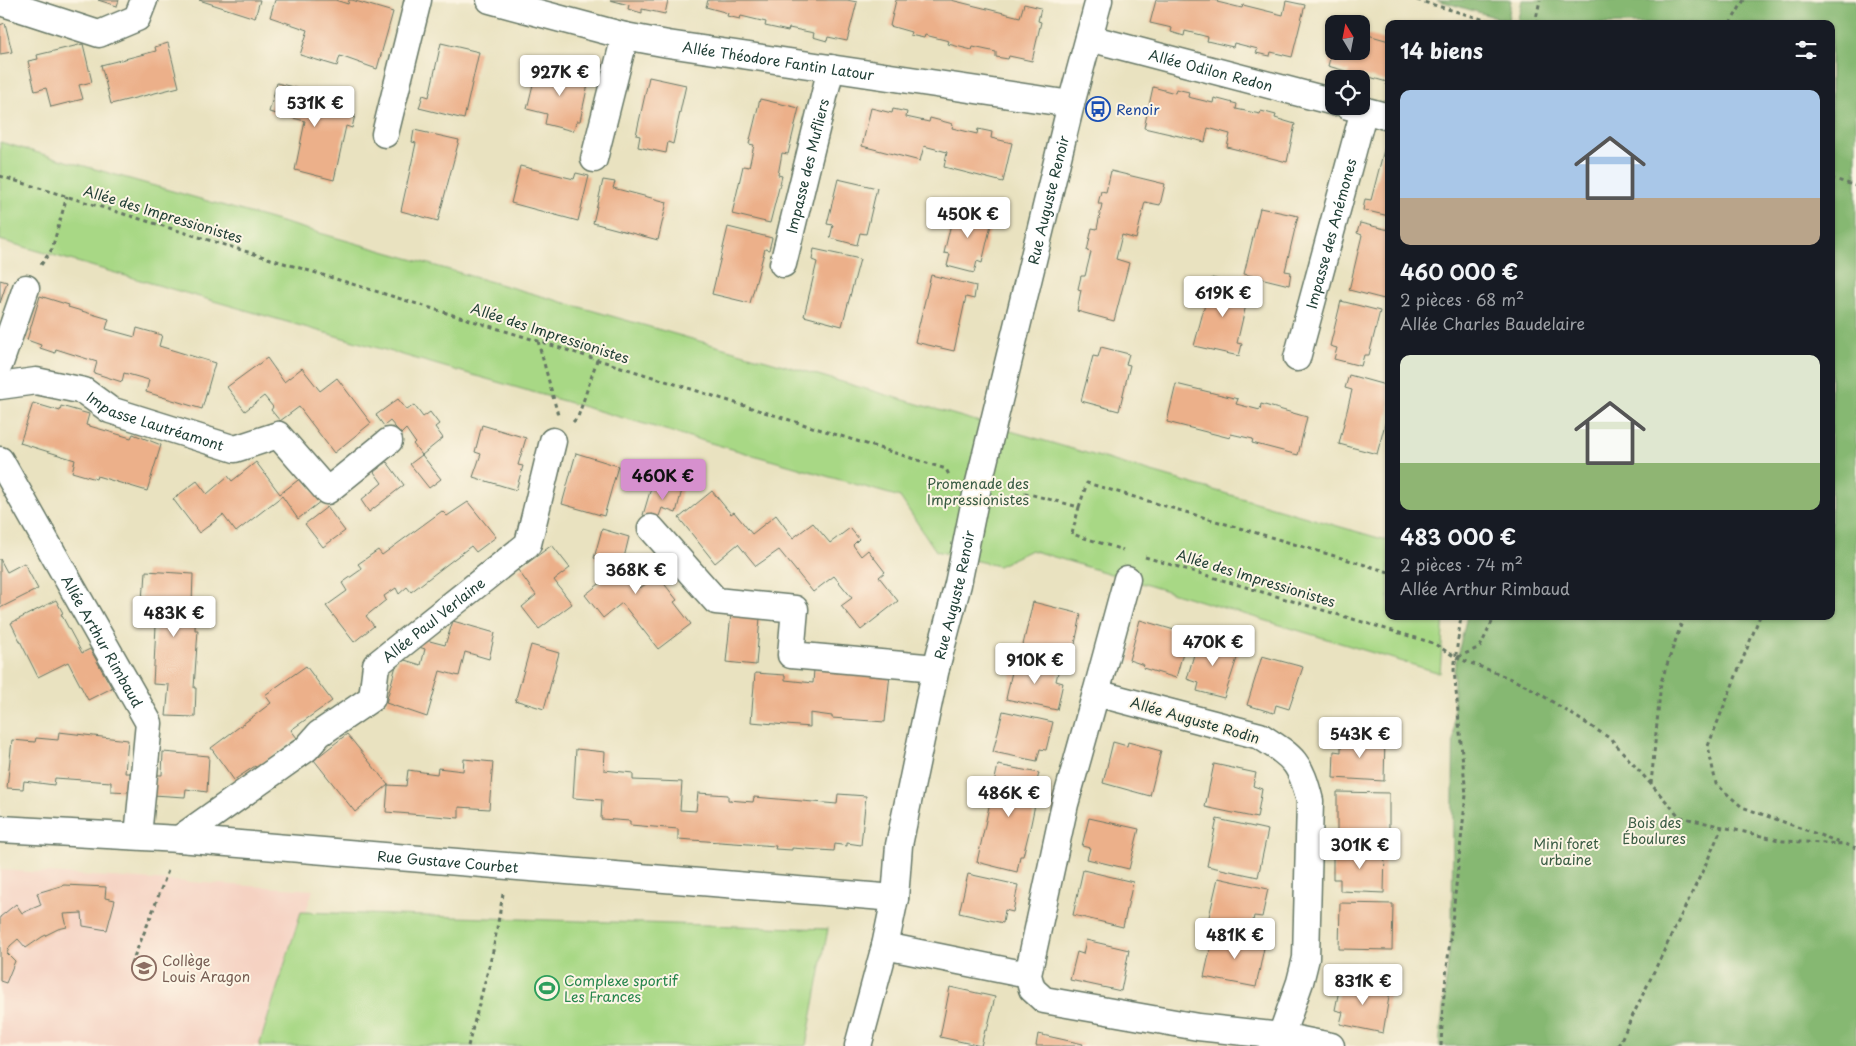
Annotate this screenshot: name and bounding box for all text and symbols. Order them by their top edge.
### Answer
north arrow [1325,15,1370,60]
map controls [1325,15,1370,115]
text: 14 biens [1400,34,1483,66]
street label: Allée Théodore Fantin Latour [681,36,876,85]
icon: filters [1792,36,1820,64]
street label: Allée Odilon Redon [1147,44,1275,96]
pin: 927K € [519,54,601,97]
text: 927K € [531,59,589,83]
button: locate [1325,70,1370,115]
pin: 531K € [274,86,356,128]
text: 531K € [286,90,344,114]
street label: Impasse des Mufliers [780,96,834,235]
bus stop icon: Renoir [1085,96,1111,122]
place label: Renoir [1116,99,1160,120]
icon: home [1565,123,1655,213]
street label: Rue Auguste Renoir [1022,132,1074,267]
street label: Impasse des Anémones [1300,156,1361,311]
street label: Allée des Impressionistes [81,180,245,248]
pin: 450K € [927,196,1009,239]
text: 450K € [937,201,999,225]
text: 460 000 € [1400,255,1518,287]
pin: 619K € [1182,276,1264,318]
text: 619K € [1195,280,1251,304]
text: 2 pièces · 68 m² [1400,287,1524,311]
street label: Allée des Impressionistes [468,298,632,368]
text: Allée Charles Baudelaire [1400,311,1585,335]
street label: Impasse Lautréamont [83,386,227,456]
icon: home [1565,388,1655,478]
pin: 460K € [622,458,704,501]
text: 460K € [632,463,694,487]
park label: Promenade des Impressionistes [927,473,1029,510]
text: 483 000 € [1400,520,1516,552]
street label: Rue Auguste Renoir [928,528,979,662]
street label: Allée des Impressionistes [1174,544,1338,612]
pin: 368K € [595,552,677,595]
text: 2 pièces · 74 m² [1400,552,1523,576]
text: 368K € [605,557,667,581]
street label: Allée Arthur Rimbaud [57,571,149,711]
street label: Allée Paul Verlaine [377,572,489,667]
text: Allée Arthur Rimbaud [1400,576,1570,600]
pin: 483K € [133,596,215,638]
text: 483K € [144,600,204,624]
pin: 470K € [1172,624,1254,667]
text: 470K € [1183,629,1243,653]
pin: 910K € [994,642,1076,685]
text: 910K € [1006,647,1064,671]
street label: Allée Auguste Rodin [1128,691,1262,749]
pin: 543K € [1319,716,1401,759]
text: 543K € [1330,721,1390,745]
pin: 486K € [968,776,1050,818]
text: 486K € [978,780,1040,804]
park label: Bois des Éboulures [1622,812,1686,849]
pin: 301K € [1319,828,1401,870]
text: 301K € [1330,832,1390,856]
park label: Mini foret urbaine [1533,833,1599,870]
street label: Rue Gustave Courbet [376,845,520,877]
pin: 481K € [1194,918,1276,960]
text: 481K € [1206,922,1264,946]
place label: Collège Louis Aragon [162,950,250,987]
school or university icon: Collège Louis Aragon [131,955,157,981]
pin: 831K € [1322,964,1404,1006]
text: 831K € [1334,968,1392,992]
place label: Complexe sportif Les Frances [564,970,679,1007]
sports icon: Complexe sportif Les Frances [534,975,560,1001]

